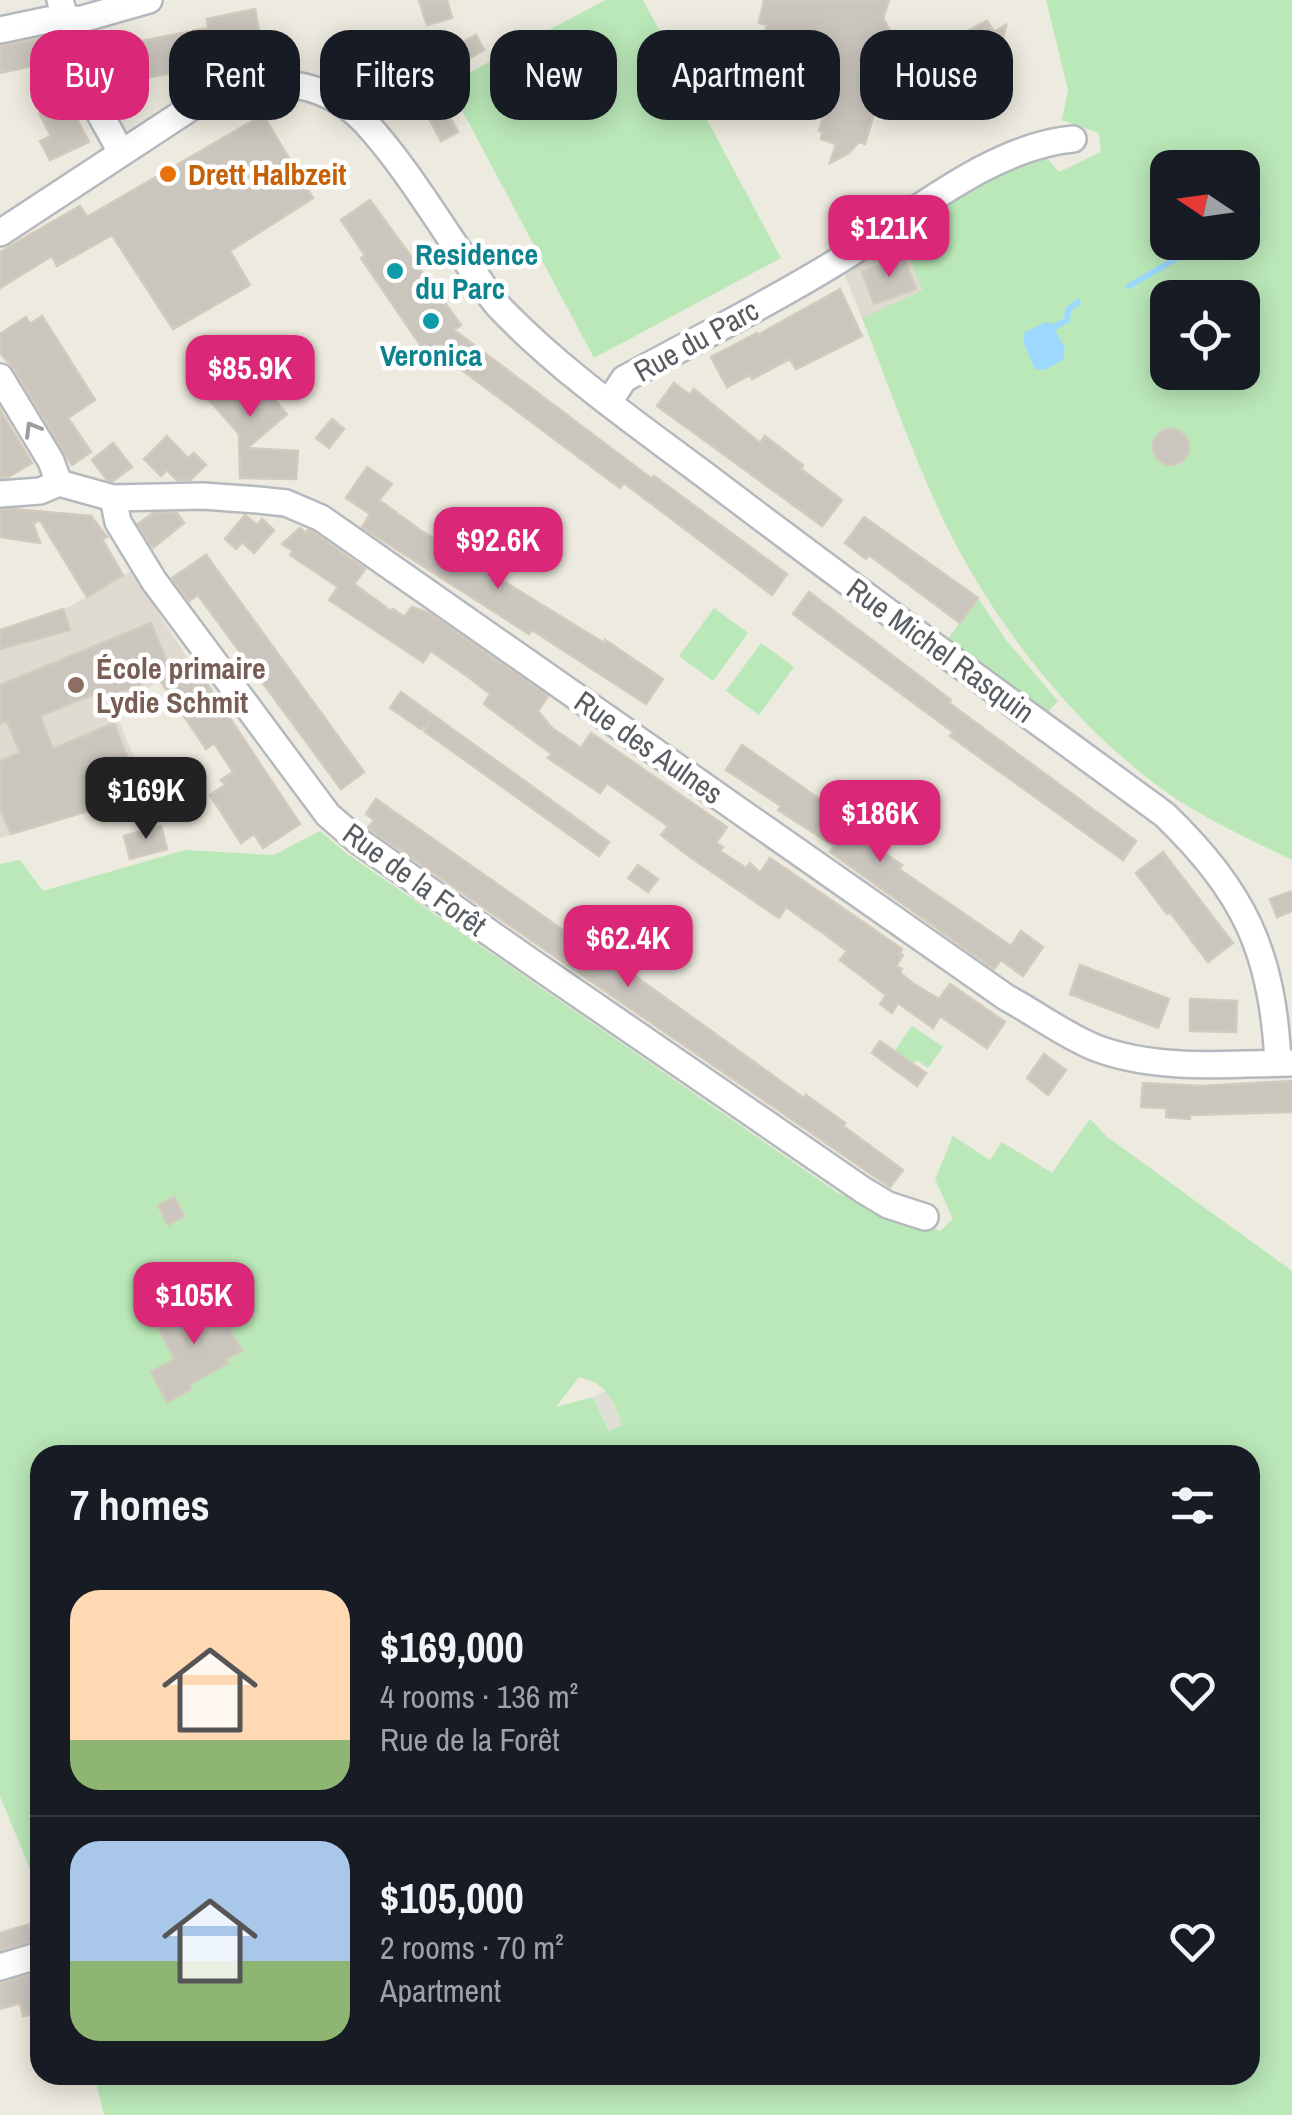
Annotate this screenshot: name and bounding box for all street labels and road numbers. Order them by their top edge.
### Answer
street label: Rue du Parc [627,289,765,391]
street label: Rue Michel Rasquin [839,568,1043,732]
street label: Rue des Aulnes [567,681,731,813]
street label: Rue de la Forêt [335,813,495,945]

